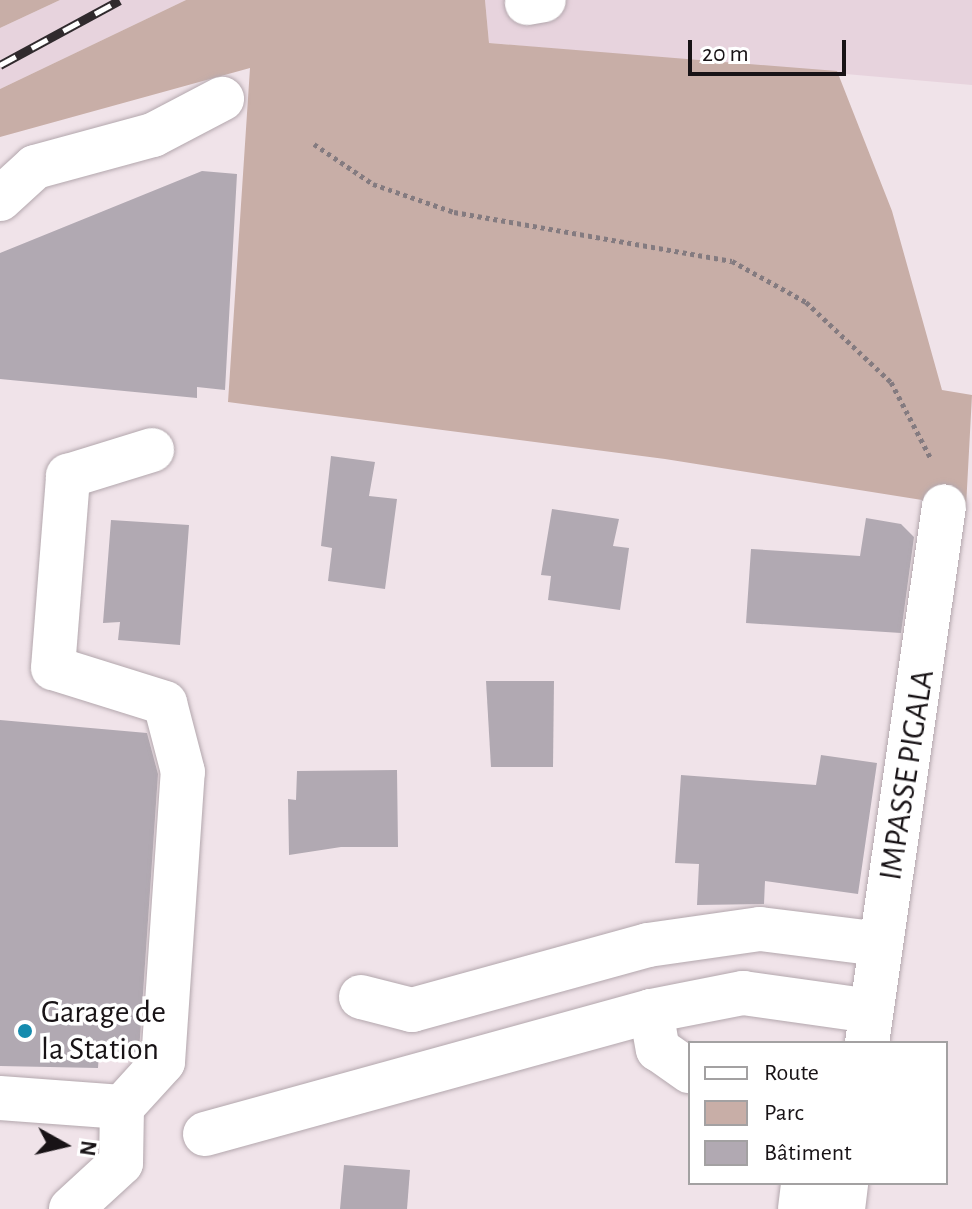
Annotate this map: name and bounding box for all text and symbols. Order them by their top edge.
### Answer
scale bar [692,24,850,74]
text: 20 m [702,42,749,66]
street label: IMPASSE PIGALA [871,667,943,883]
place label: Garage de la Station [41,994,166,1069]
marker: Garage de la Station [16,1022,34,1040]
legend [688,1041,948,1185]
text: Route [764,1061,819,1085]
text: Parc [764,1101,804,1125]
north arrow [24,1105,104,1185]
text: N [76,1139,100,1157]
text: Bâtiment [764,1141,852,1165]

